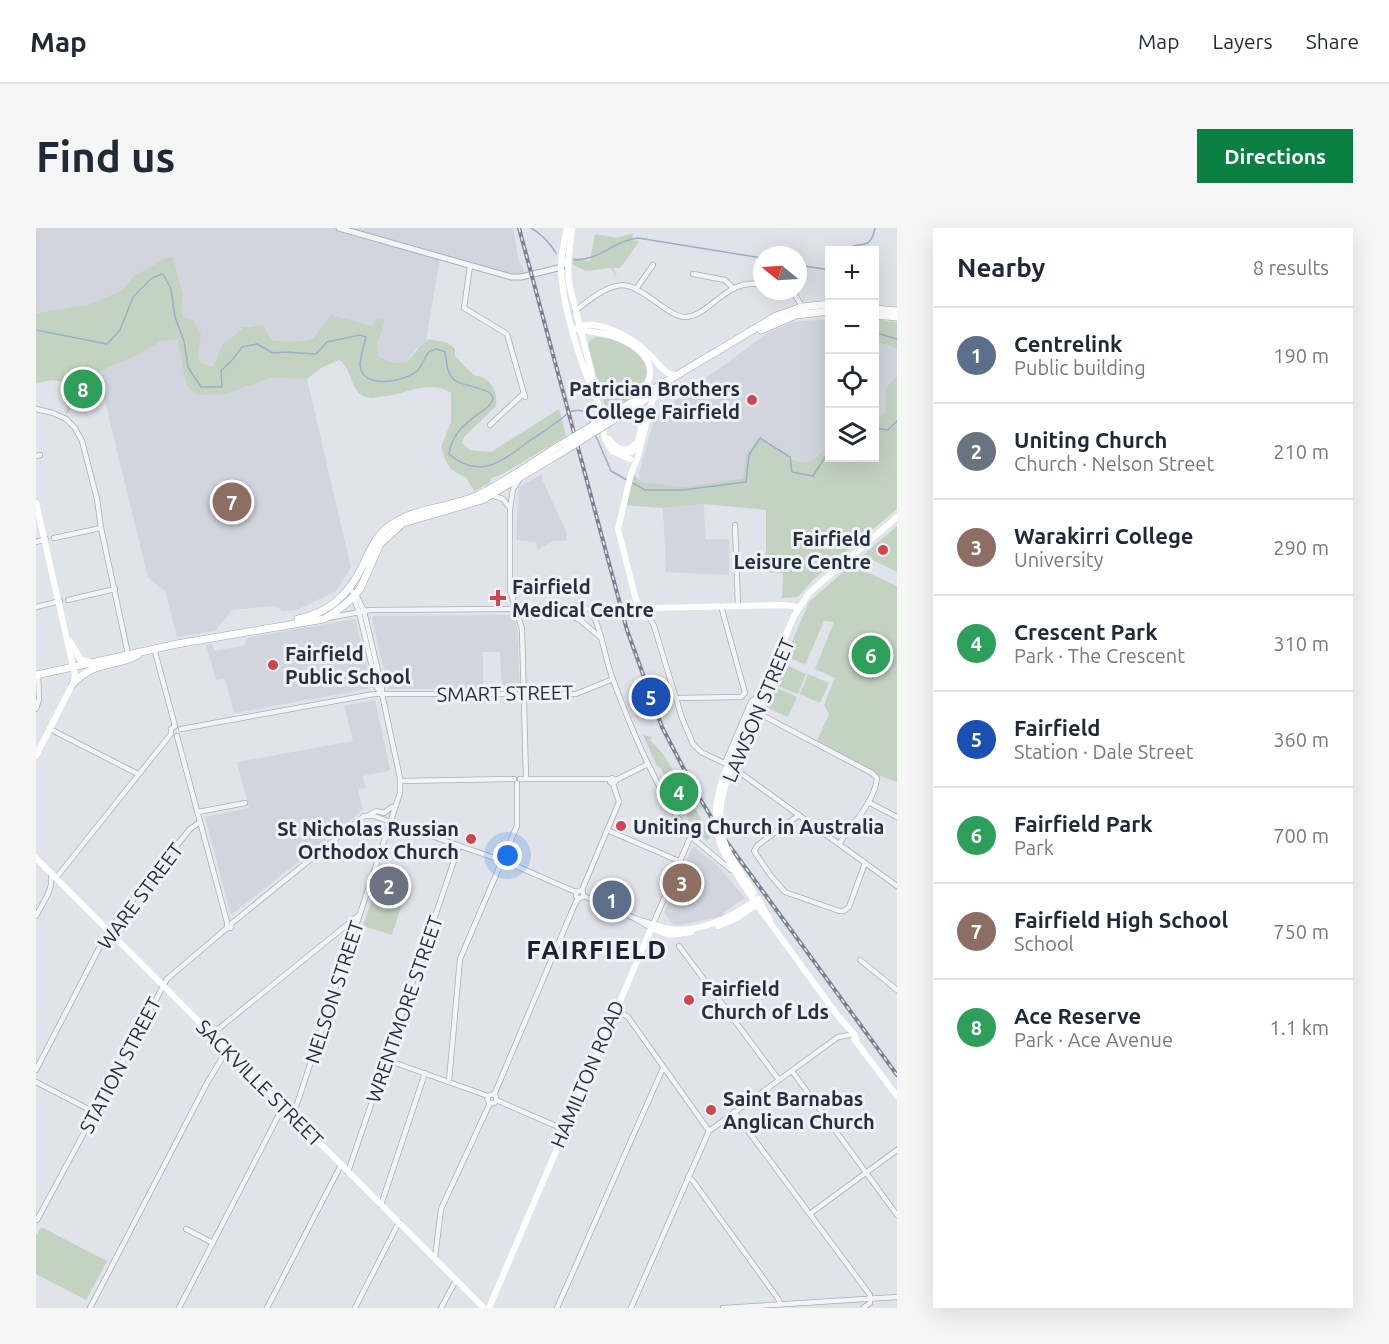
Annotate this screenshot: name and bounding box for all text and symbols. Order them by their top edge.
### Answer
text: Map [30,26,87,57]
text: Map [1138,29,1179,53]
text: Layers [1212,29,1273,53]
text: Share [1306,29,1359,53]
button: Directions [1197,129,1353,183]
text: Find us [36,133,175,180]
north arrow [753,246,807,300]
map controls [825,246,879,462]
button: + [825,246,879,300]
text: Nearby [957,253,1045,282]
text: 8 results [1253,256,1329,279]
button: − [825,300,879,354]
text: Centrelink [1014,331,1122,356]
text: 1 [971,344,982,367]
text: 190 m [1273,344,1329,367]
button: locate [825,354,879,408]
text: Public building [1014,356,1146,379]
pin: 8 [64,366,102,412]
place label: Patrician Brothers College Fairfield [569,377,740,423]
marker: Patrician Brothers College Fairfield [745,393,759,407]
button: layers [825,408,879,462]
text: Uniting Church [1014,427,1167,452]
text: 2 [971,440,982,463]
text: 210 m [1273,440,1329,463]
text: Church · Nelson Street [1014,452,1214,475]
pin: 7 [212,480,252,524]
text: Warakirri College [1014,523,1194,548]
place label: Fairfield Leisure Centre [733,527,871,573]
text: 3 [971,536,982,559]
text: 290 m [1273,536,1329,559]
marker: Fairfield Leisure Centre [876,543,890,557]
text: University [1014,548,1103,571]
place label: Fairfield Medical Centre [512,575,654,621]
marker: Fairfield Medical Centre [489,589,507,607]
text: Crescent Park [1014,619,1157,644]
pin: 6 [852,632,890,678]
text: 4 [971,632,982,655]
text: 310 m [1273,632,1329,655]
street label: LAWSON STREET [717,634,799,786]
place label: Fairfield Public School [285,642,411,688]
text: Park · The Crescent [1014,644,1185,667]
marker: Fairfield Public School [266,658,280,672]
pin: 5 [632,674,670,720]
street label: SMART STREET [436,680,574,706]
text: Fairfield [1014,715,1101,740]
text: 5 [971,728,982,751]
text: 360 m [1273,728,1329,751]
text: Station · Dale Street [1014,740,1194,763]
pin: 4 [660,770,698,814]
text: Fairfield Park [1014,811,1153,836]
place label: Uniting Church in Australia [633,815,884,838]
place label: St Nicholas Russian Orthodox Church [277,817,459,863]
marker: Uniting Church in Australia [614,819,628,833]
text: 6 [971,824,982,847]
text: 700 m [1273,824,1329,847]
marker: St Nicholas Russian Orthodox Church [464,832,478,846]
text: Park [1014,836,1054,859]
street label: WARE STREET [93,838,187,954]
your location [493,841,522,870]
pin: 3 [662,860,702,906]
pin: 2 [370,864,408,908]
pin: 1 [592,878,632,922]
text: Fairfield High School [1014,907,1228,932]
street label: WRENTMORE STREET [361,912,447,1106]
street label: NELSON STREET [300,918,368,1066]
text: 7 [971,920,982,943]
text: 750 m [1273,920,1329,943]
text: School [1014,932,1074,955]
district label: FAIRFIELD [526,935,668,964]
place label: Fairfield Church of Lds [701,977,829,1023]
street label: STATION STREET [74,993,166,1137]
marker: Fairfield Church of Lds [682,993,696,1007]
street label: HAMILTON ROAD [546,997,628,1151]
text: Ace Reserve [1014,1003,1141,1028]
street label: SACKVILLE STREET [192,1015,328,1151]
text: 8 [971,1016,982,1039]
text: 1.1 km [1270,1016,1329,1039]
text: Park · Ace Avenue [1014,1028,1173,1051]
place label: Saint Barnabas Anglican Church [723,1087,875,1133]
marker: Saint Barnabas Anglican Church [704,1103,718,1117]

